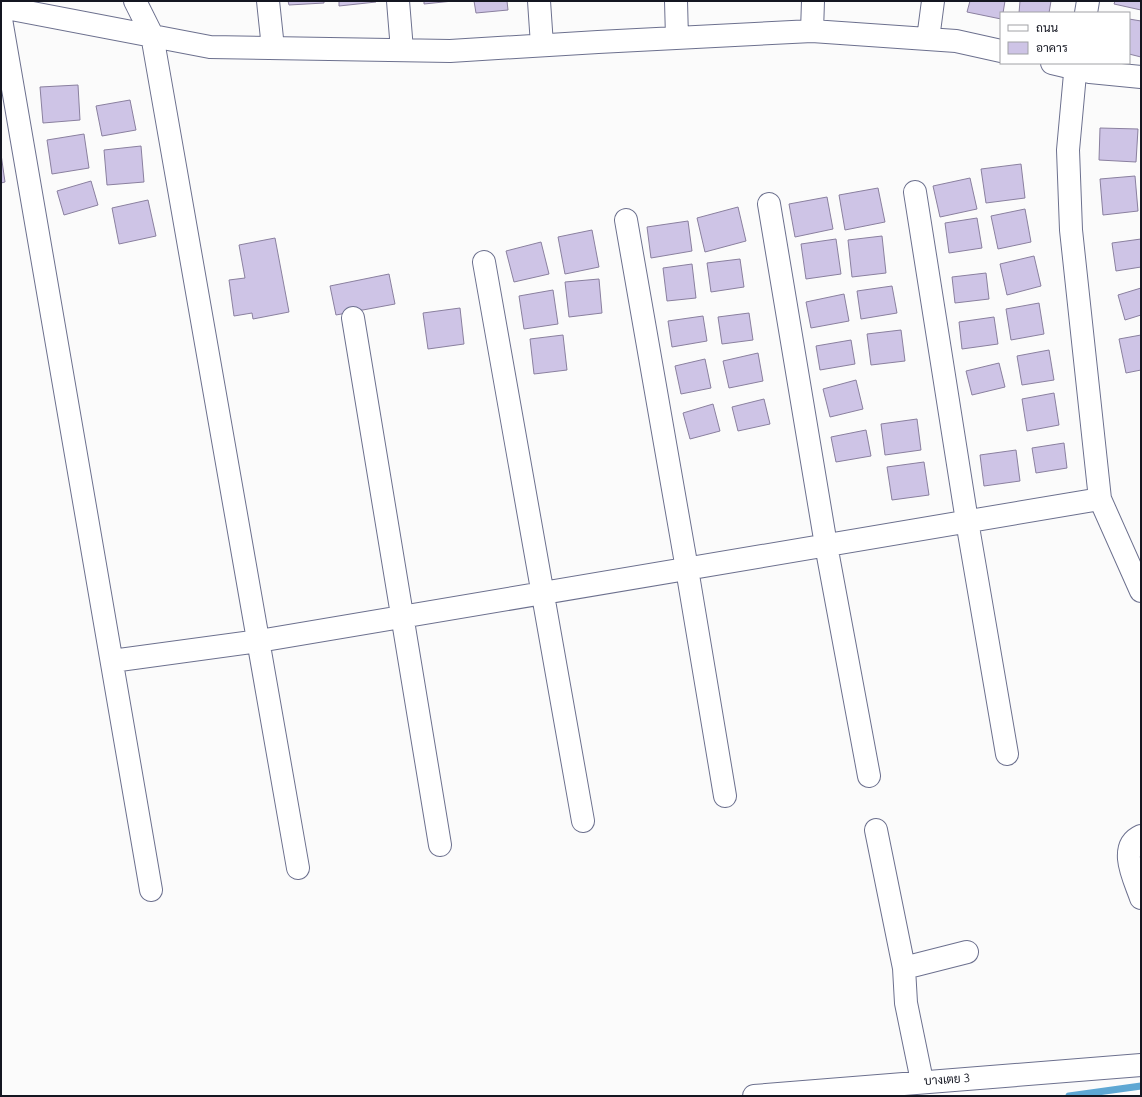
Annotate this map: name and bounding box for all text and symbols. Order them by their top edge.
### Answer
legend [1000,12,1130,64]
text: ถนน [1036,21,1059,34]
text: อาคาร [1036,41,1068,54]
street label: บางเตย 3 [923,1071,971,1087]

